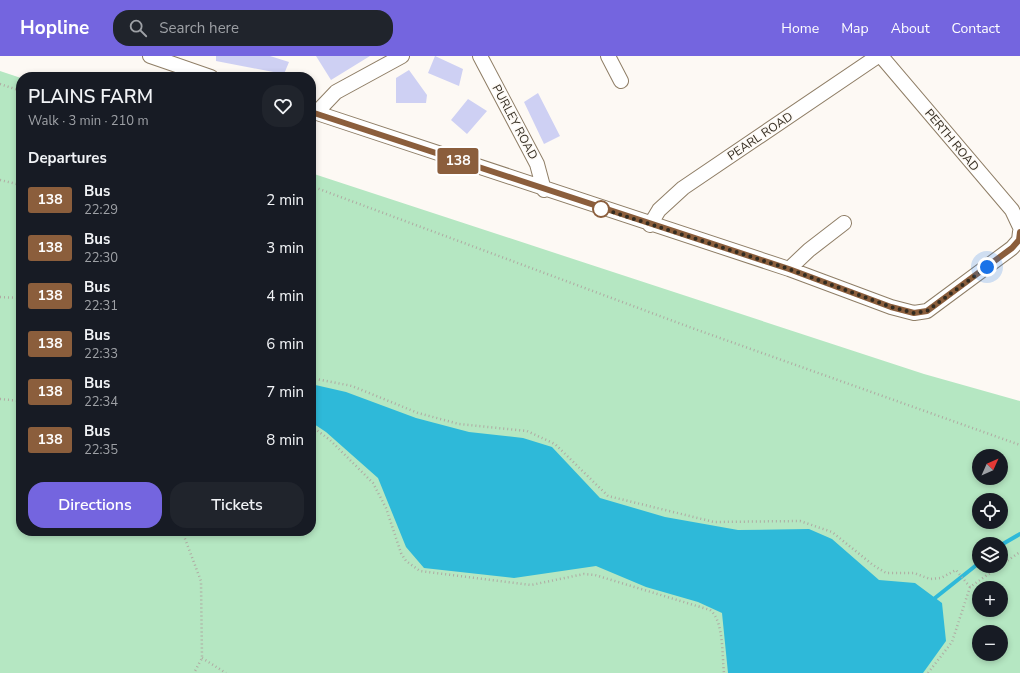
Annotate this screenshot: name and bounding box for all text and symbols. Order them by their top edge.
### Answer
search box [113,10,393,46]
text: Hopline [20,15,89,41]
icon: search [127,17,149,39]
text: Search here [159,18,239,38]
text: Home [781,19,819,38]
text: Map [841,19,869,38]
text: About [891,19,930,38]
text: Contact [952,19,1000,38]
street label: PURLEY ROAD [489,82,542,162]
text: PLAINS FARM [28,84,153,110]
button: heart [262,85,304,127]
street label: PERTH ROAD [921,106,983,175]
street label: PEARL ROAD [724,108,796,164]
text: Walk · 3 min · 210 m [28,112,149,130]
text: Departures [28,148,107,168]
line badge: 138 [435,148,481,174]
text: 138 [445,151,471,170]
text: Bus [84,181,110,201]
text: 138 [37,190,63,209]
text: 2 min [266,190,304,210]
unlabelled marker [592,200,610,218]
text: 22:29 [84,201,118,219]
text: Bus [84,229,110,249]
text: 138 [37,238,63,257]
text: 3 min [266,238,304,258]
text: 22:30 [84,249,118,267]
your location [977,257,997,277]
text: Bus [84,277,110,297]
text: 138 [37,286,63,305]
text: 4 min [266,286,304,306]
text: 22:31 [84,297,118,315]
text: Bus [84,325,110,345]
text: 138 [37,334,63,353]
text: 6 min [266,334,304,354]
text: 22:33 [84,345,118,363]
text: Bus [84,373,110,393]
text: 138 [37,382,63,401]
text: 7 min [266,382,304,402]
text: 22:34 [84,393,118,411]
text: Bus [84,421,110,441]
text: 138 [37,430,63,449]
text: 8 min [266,430,304,450]
text: 22:35 [84,441,118,459]
north arrow [972,449,1008,485]
map controls [972,449,1008,661]
button: Directions [28,482,162,528]
button: Tickets [170,482,304,528]
button: locate [972,493,1008,529]
button: layers [972,537,1008,573]
button: + [972,581,1008,617]
button: − [972,625,1008,661]

